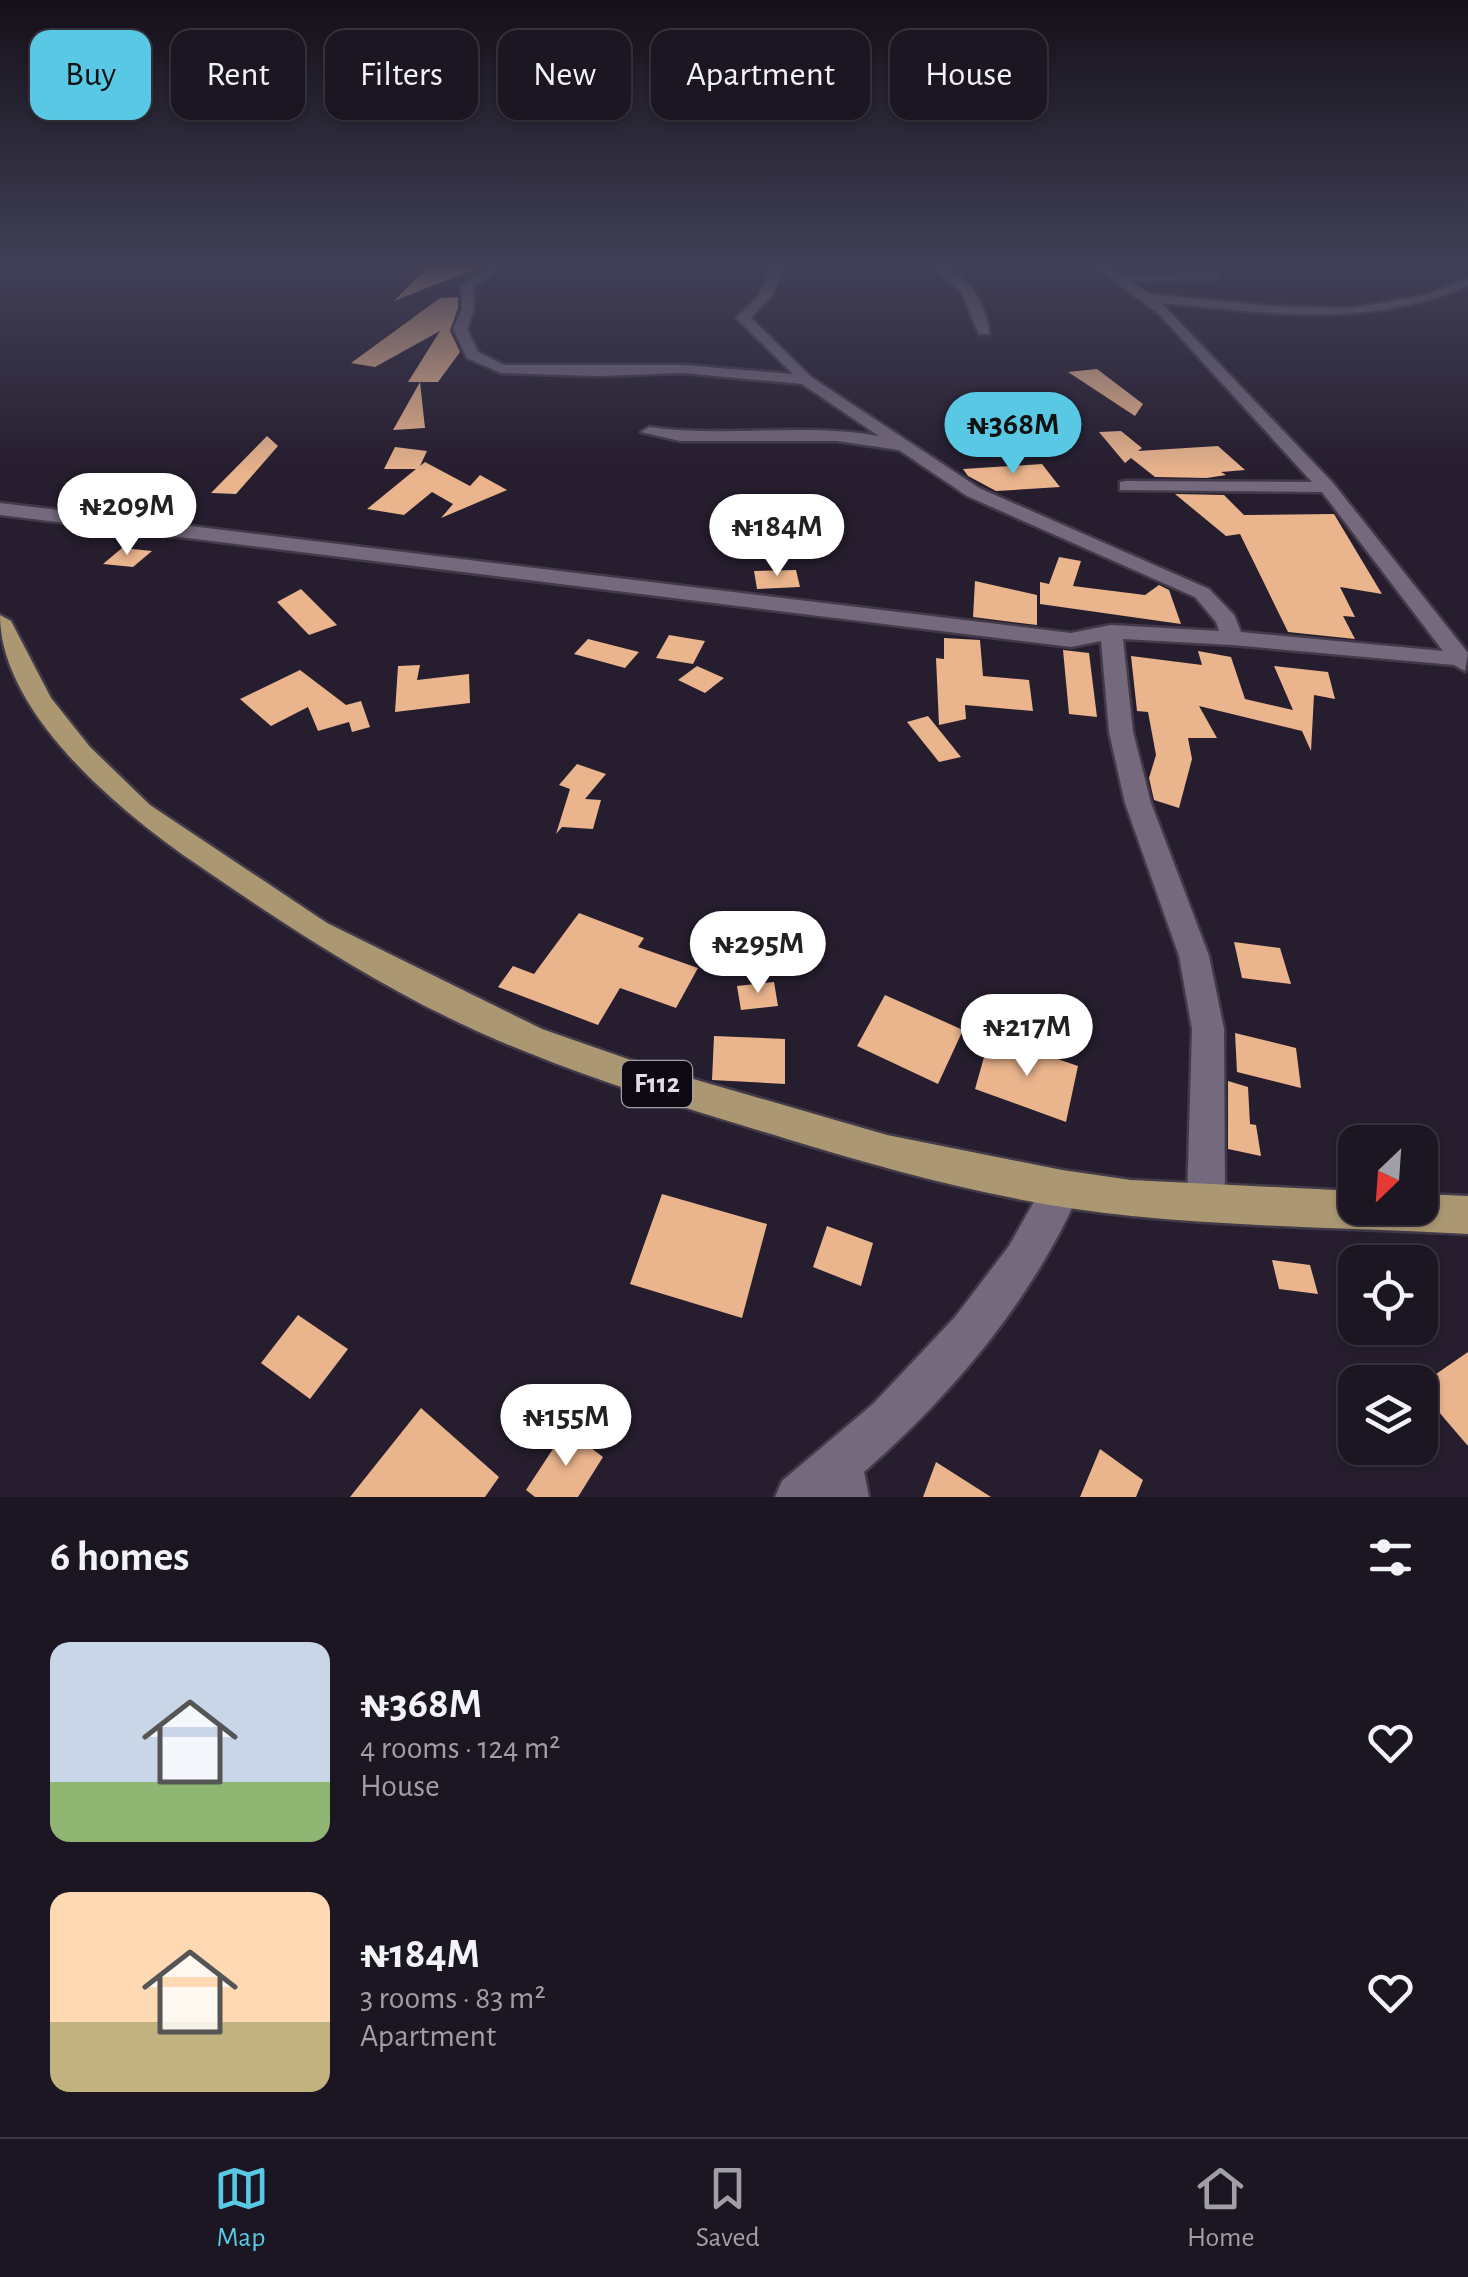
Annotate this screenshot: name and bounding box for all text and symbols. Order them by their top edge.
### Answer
chip: Buy [30,30,151,120]
chip: Rent [171,30,305,120]
chip: Filters [325,30,478,120]
chip: New [498,30,631,120]
chip: Apartment [651,30,870,120]
chip: House [890,30,1047,120]
pin: ₦368M [943,392,1083,477]
text: ₦368M [966,408,1060,440]
pin: ₦209M [57,473,197,558]
text: ₦209M [79,489,175,521]
pin: ₦184M [707,494,847,579]
text: ₦184M [731,510,823,542]
pin: ₦295M [688,911,828,996]
text: ₦295M [712,927,804,959]
pin: ₦217M [957,994,1097,1079]
text: ₦217M [983,1010,1071,1042]
road number: F112 [622,1061,692,1107]
north arrow [1338,1125,1438,1225]
map controls [1338,1125,1438,1465]
button: locate [1338,1245,1438,1345]
button: layers [1338,1365,1438,1465]
pin: ₦155M [496,1384,636,1469]
text: ₦155M [522,1400,610,1432]
icon: filters [1363,1530,1418,1585]
text: 6 homes [50,1536,189,1578]
icon: home [130,1682,250,1802]
text: ₦368M [360,1683,482,1725]
icon: heart [1363,1715,1418,1770]
text: 4 rooms · 124 m² [360,1732,560,1764]
text: House [360,1770,440,1802]
icon: home [130,1932,250,2052]
text: ₦184M [360,1933,480,1975]
icon: heart [1363,1965,1418,2020]
text: 3 rooms · 83 m² [360,1982,546,2014]
text: Apartment [360,2020,496,2052]
tab: Map [214,2161,269,2255]
tab: Saved [696,2161,760,2255]
tab: Home [1187,2161,1254,2255]

